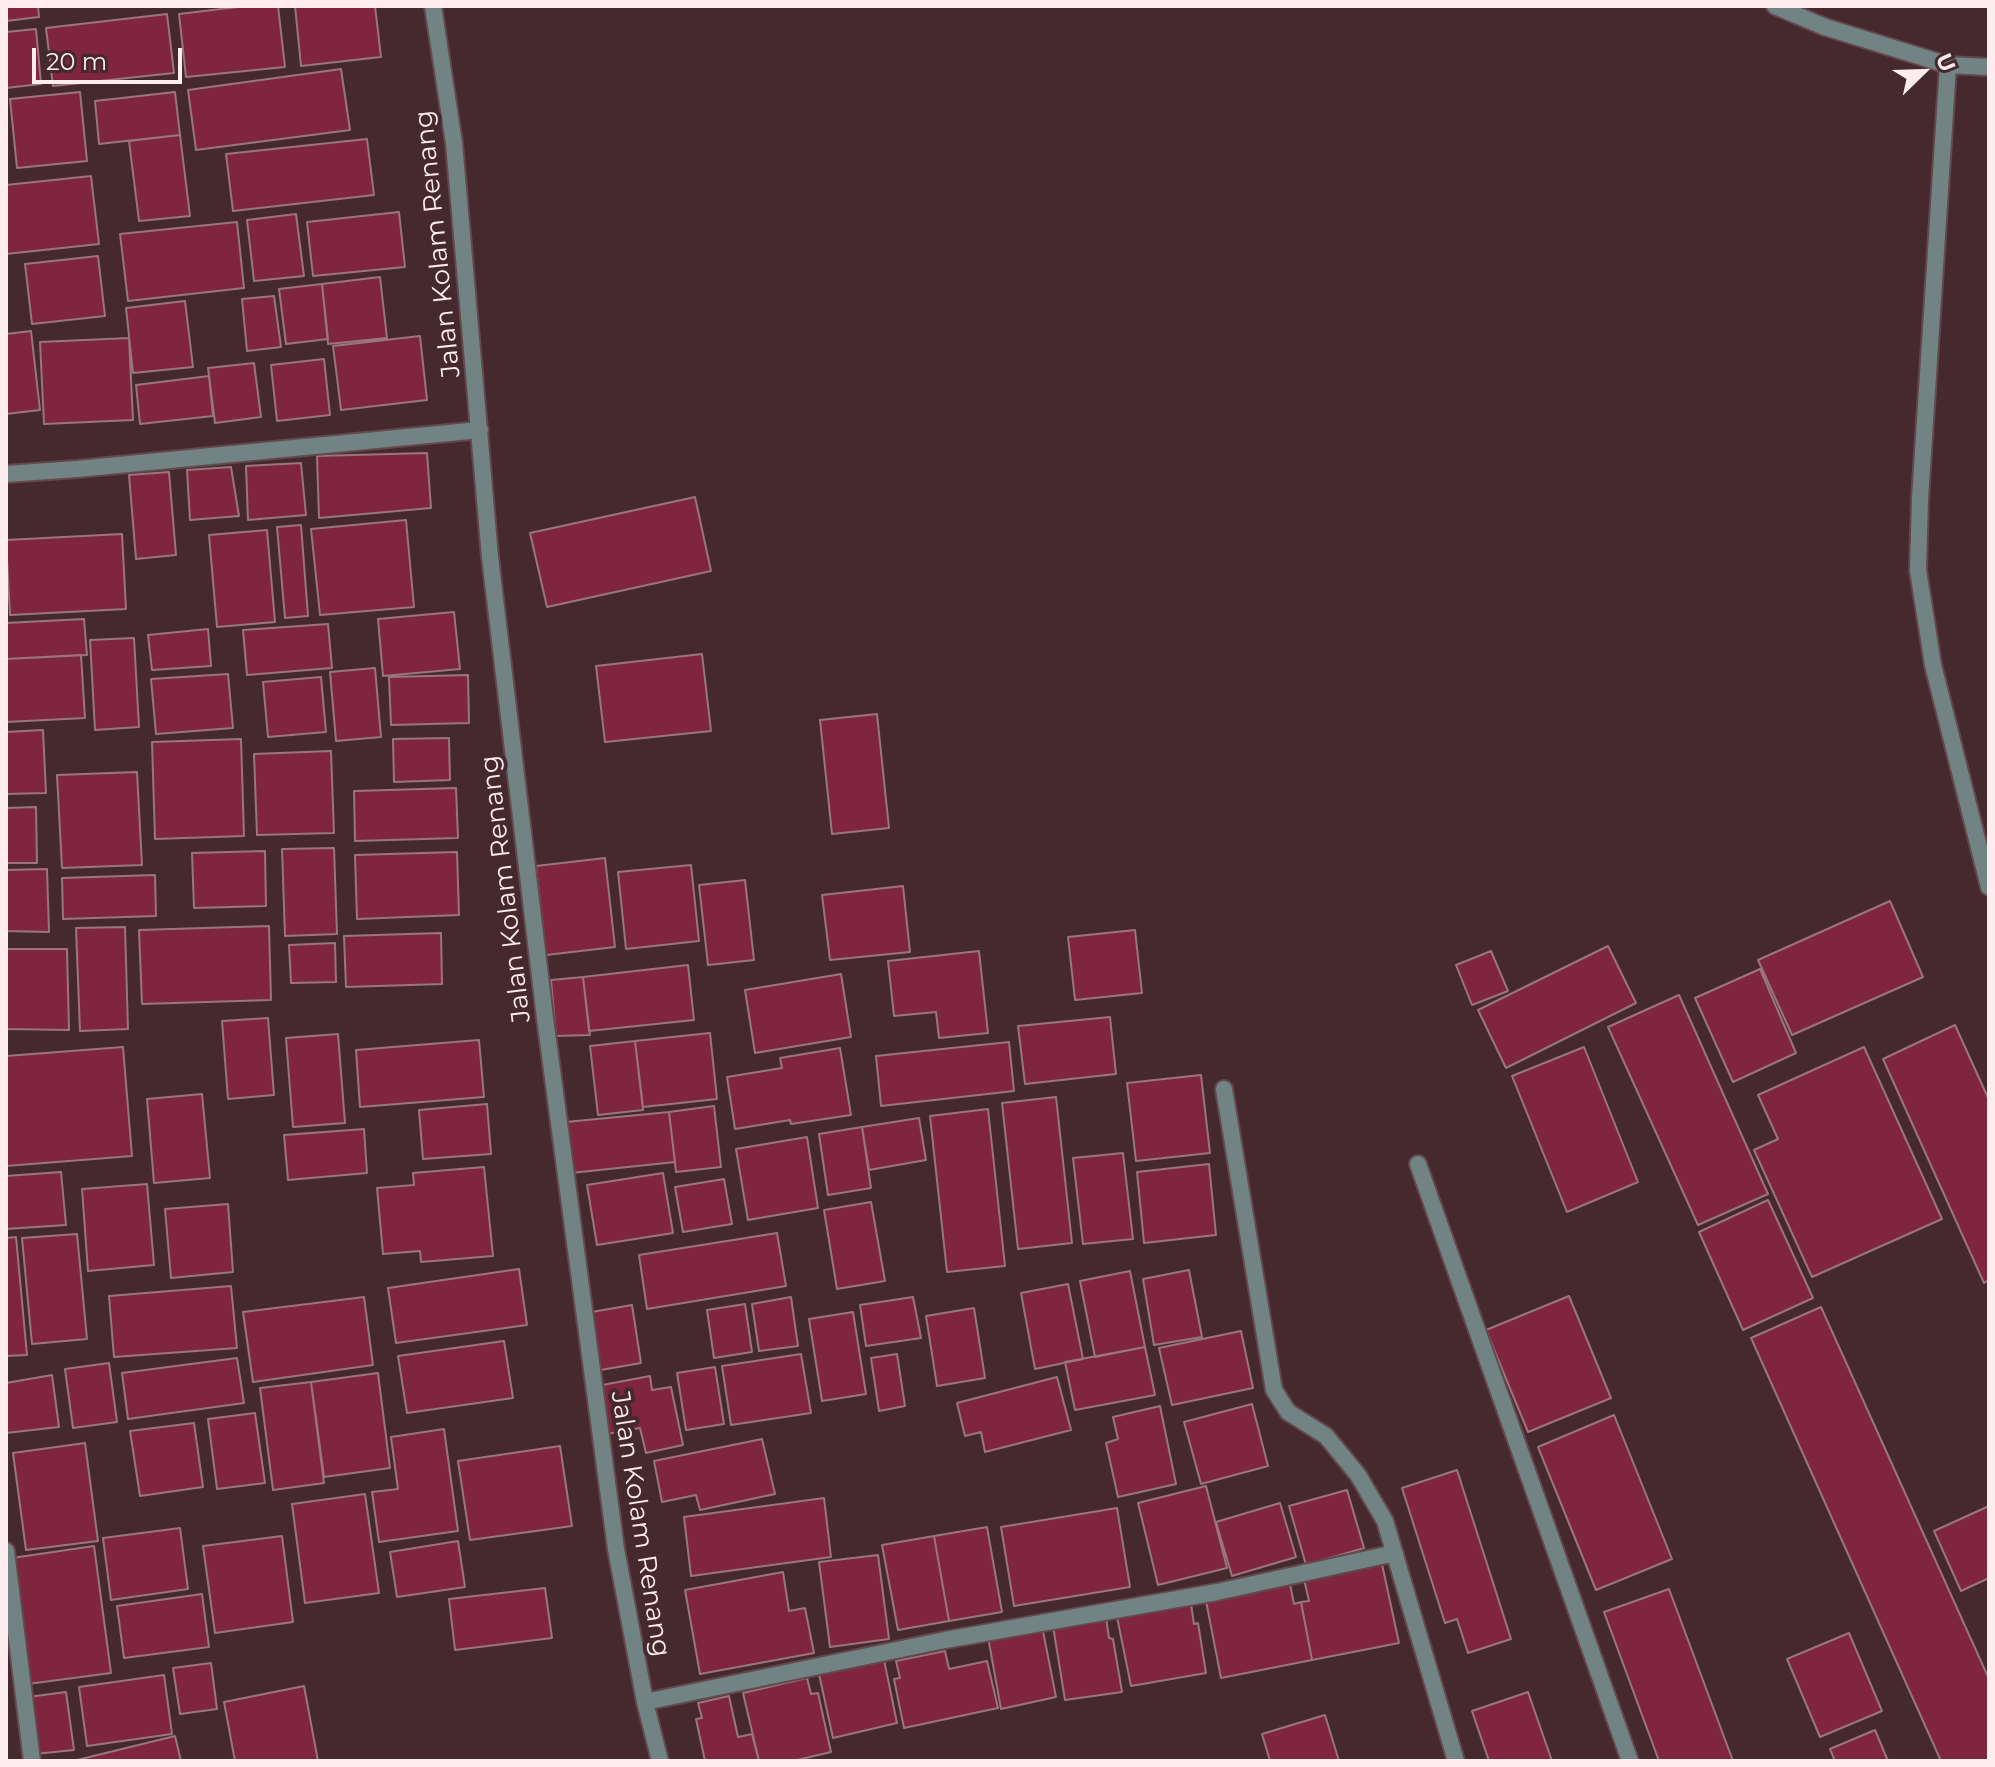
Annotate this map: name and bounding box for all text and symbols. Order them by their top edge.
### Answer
scale bar [36,32,186,82]
north arrow [1883,32,1963,112]
text: 20 m [46,47,107,76]
text: U [1930,49,1961,76]
street label: Jalan Kolam Renang [408,109,468,379]
street label: Jalan Kolam Renang [474,754,538,1024]
street label: Jalan Kolam Renang [604,1389,676,1659]

